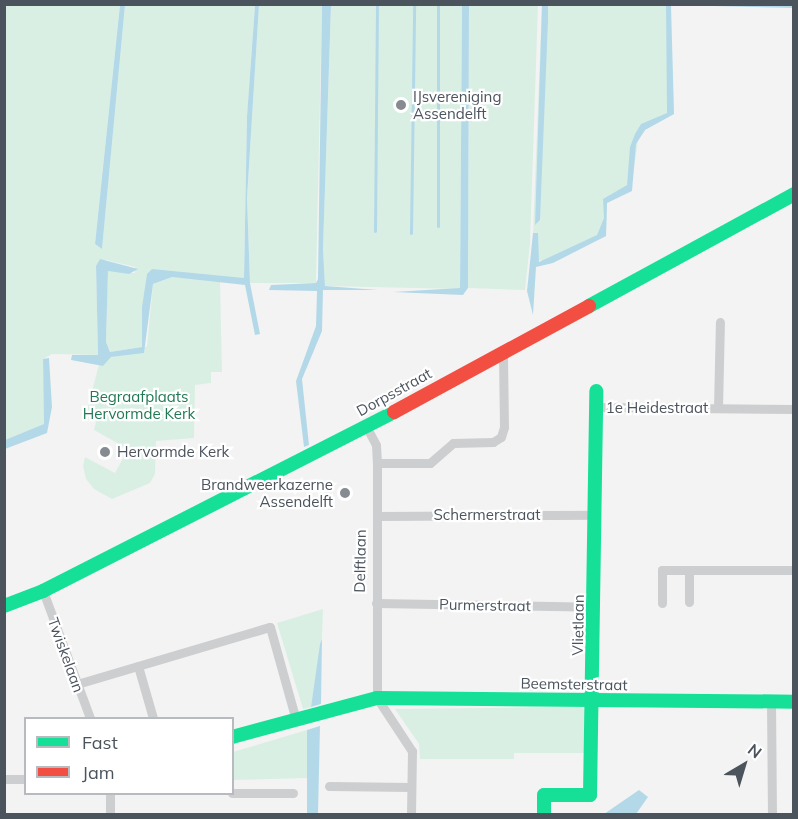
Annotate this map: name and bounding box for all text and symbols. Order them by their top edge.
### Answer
place label: IJsvereniging Assendelft [413,87,501,122]
marker: IJsvereniging Assendelft [394,98,408,112]
street label: Dorpsstraat [353,364,435,420]
park label: Begraafplaats Hervormde Kerk [83,387,195,422]
street label: 1e Heidestraat [606,399,708,417]
place label: Hervormde Kerk [117,443,229,461]
marker: Hervormde Kerk [98,445,112,459]
place label: Brandweerkazerne Assendelft [201,475,333,510]
marker: Brandweerkazerne Assendelft [338,486,352,500]
street label: Schermerstraat [433,506,541,524]
street label: Delftlaan [350,529,370,593]
street label: Vlietlaan [568,594,588,656]
street label: Purmerstraat [439,595,531,615]
street label: Twiskelaan [44,615,88,695]
street label: Beemsterstraat [520,674,628,694]
legend [24,717,234,795]
text: Fast [82,731,118,754]
north arrow [714,735,774,795]
text: N [744,739,766,762]
text: Jam [82,761,115,784]

